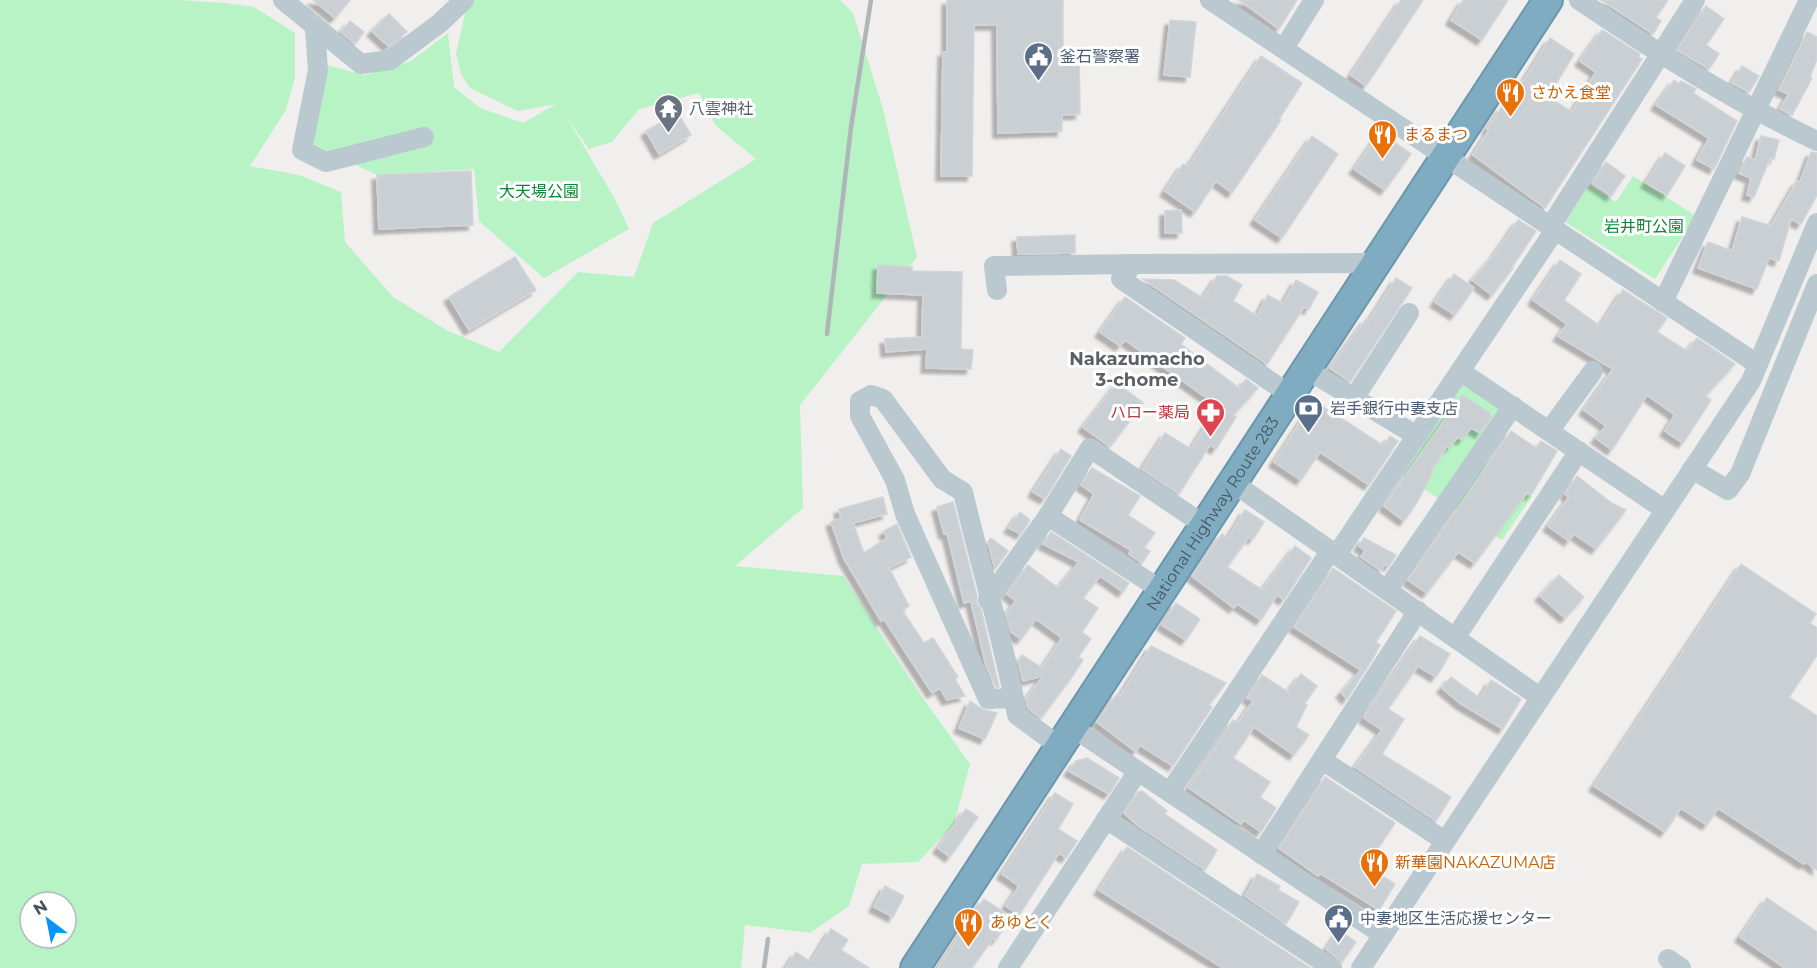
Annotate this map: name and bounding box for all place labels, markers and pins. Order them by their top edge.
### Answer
public building icon: 釜石警察署 [1023,40,1055,82]
place label: 釜石警察署 [1060,47,1140,66]
restaurant icon: さかえ食堂 [1494,76,1526,118]
place label: さかえ食堂 [1531,83,1611,102]
temple icon: 八雲神社 [652,92,684,134]
place label: 八雲神社 [689,99,753,118]
restaurant icon: まるまつ [1367,118,1399,160]
place label: まるまつ [1404,125,1468,144]
bank icon: 岩手銀行中妻支店 [1293,392,1325,434]
pharmacy icon: ハロー薬局 [1195,396,1227,438]
place label: 岩手銀行中妻支店 [1330,399,1458,418]
place label: ハロー薬局 [1110,403,1190,422]
restaurant icon: 新華園NAKAZUMA店 [1358,846,1390,888]
place label: 新華園NAKAZUMA店 [1395,853,1556,872]
public building icon: 中妻地区生活応援センター [1323,902,1355,944]
restaurant icon: あゆとく [953,906,985,948]
place label: 中妻地区生活応援センター [1360,909,1552,928]
place label: あゆとく [990,913,1054,932]

